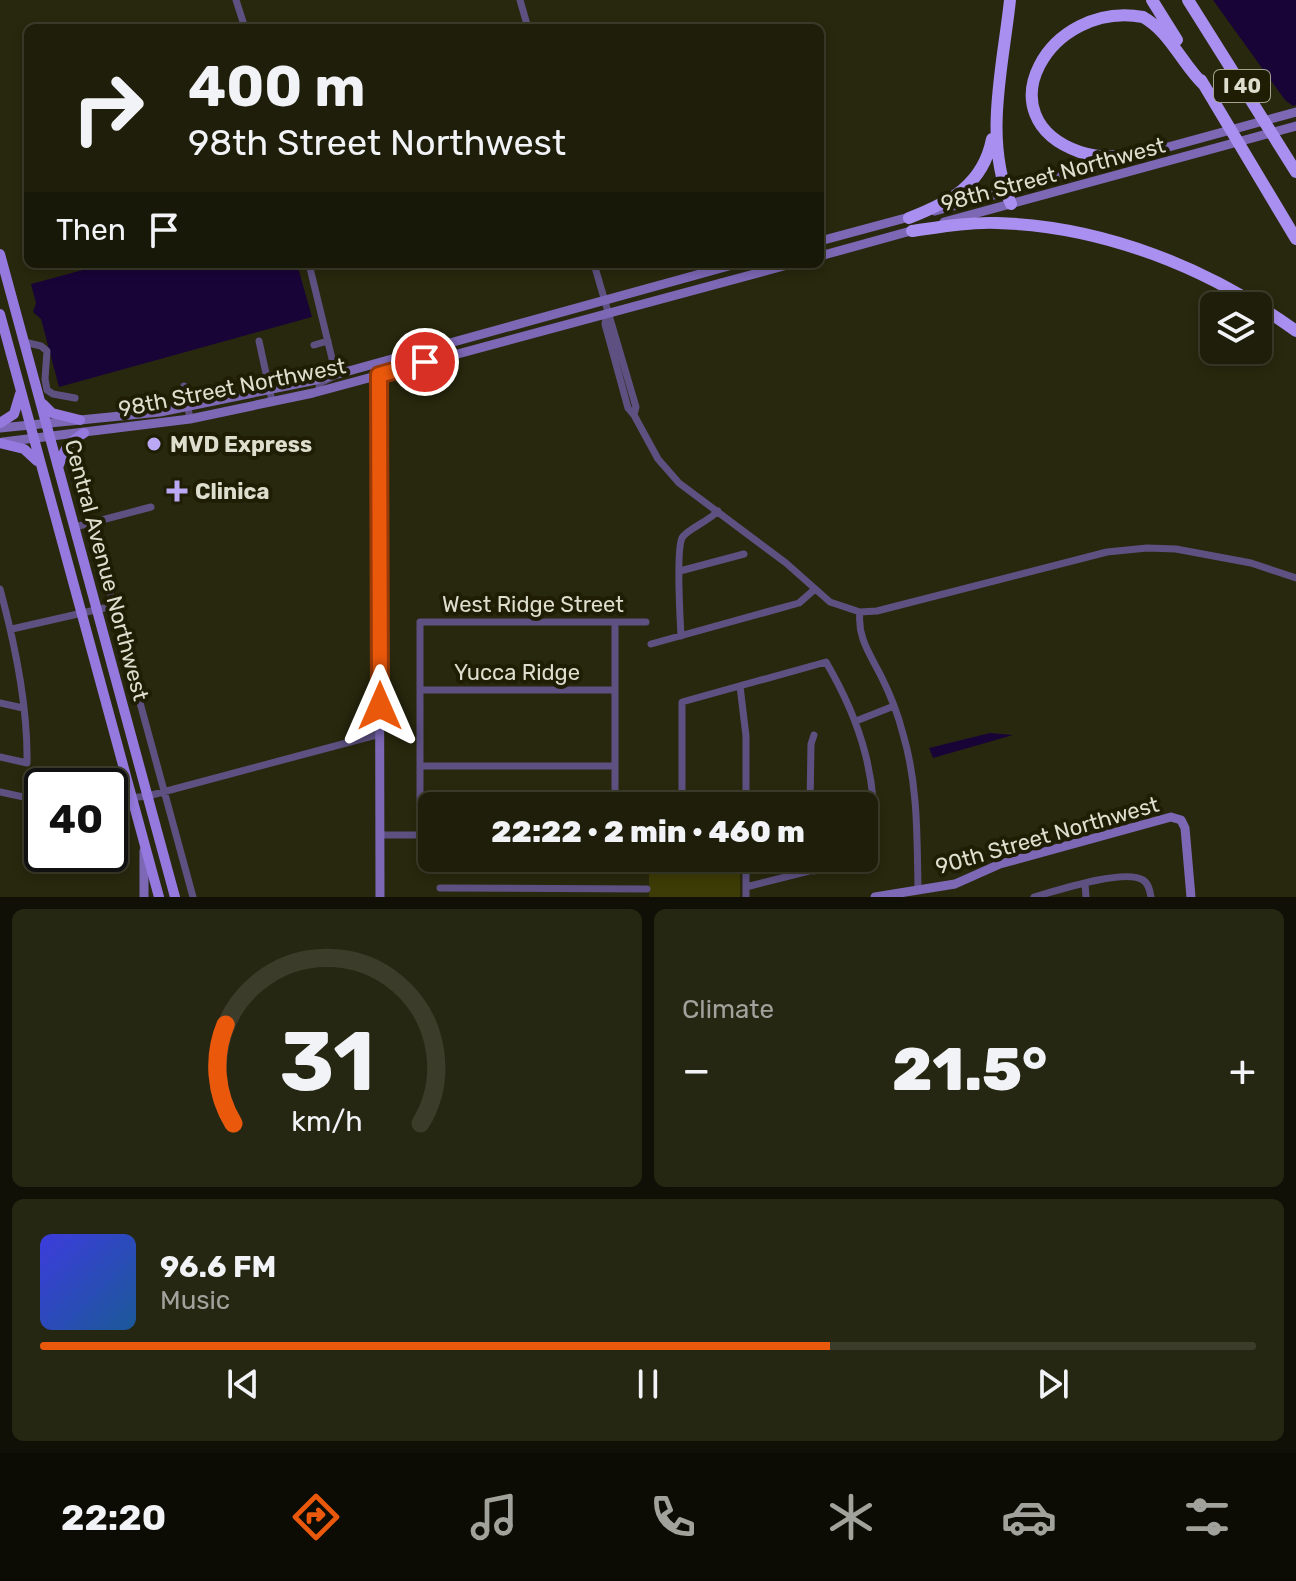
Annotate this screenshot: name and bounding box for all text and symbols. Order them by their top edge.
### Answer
text: 400 m [188,54,366,120]
icon: right [56,56,160,160]
road number: I 40 [1214,70,1270,102]
text: 98th Street Northwest [188,121,566,164]
street label: 98th Street Northwest [938,131,1169,217]
icon: arrive [142,208,186,252]
text: Then [56,212,126,248]
map controls [1200,292,1272,364]
button: layers [1200,292,1272,364]
pin [391,328,459,396]
icon: arrive [403,340,447,384]
street label: 98th Street Northwest [116,352,348,423]
place label: MVD Express [170,431,312,458]
marker: MVD Express [145,435,163,453]
street label: Central Avenue Northwest [59,437,155,704]
place label: Clinica [195,478,269,505]
marker: Clinica [166,480,188,502]
street label: West Ridge Street [442,591,624,618]
street label: Yucca Ridge [454,659,580,686]
position arrow [338,664,422,748]
speed limit sign: 40 [24,768,128,872]
street label: 90th Street Northwest [932,791,1162,880]
text: 22:22 · 2 min · 460 m [491,814,805,850]
text: Climate [682,994,774,1025]
text: 31 [279,1012,375,1111]
text: 21.5° [892,1034,1047,1105]
text: − [682,1044,711,1096]
text: + [1229,1044,1256,1096]
text: km/h [291,1104,363,1138]
text: 96.6 FM [160,1249,276,1285]
text: Music [160,1285,230,1316]
icon: previous [221,1362,265,1406]
icon: pause [626,1362,670,1406]
icon: next [1031,1362,1075,1406]
icon: directions [288,1489,344,1545]
icon: music [466,1489,522,1545]
icon: phone [645,1489,701,1545]
icon: climate [823,1489,879,1545]
icon: car [1001,1489,1057,1545]
icon: filters [1179,1489,1235,1545]
text: 22:20 [61,1496,166,1539]

